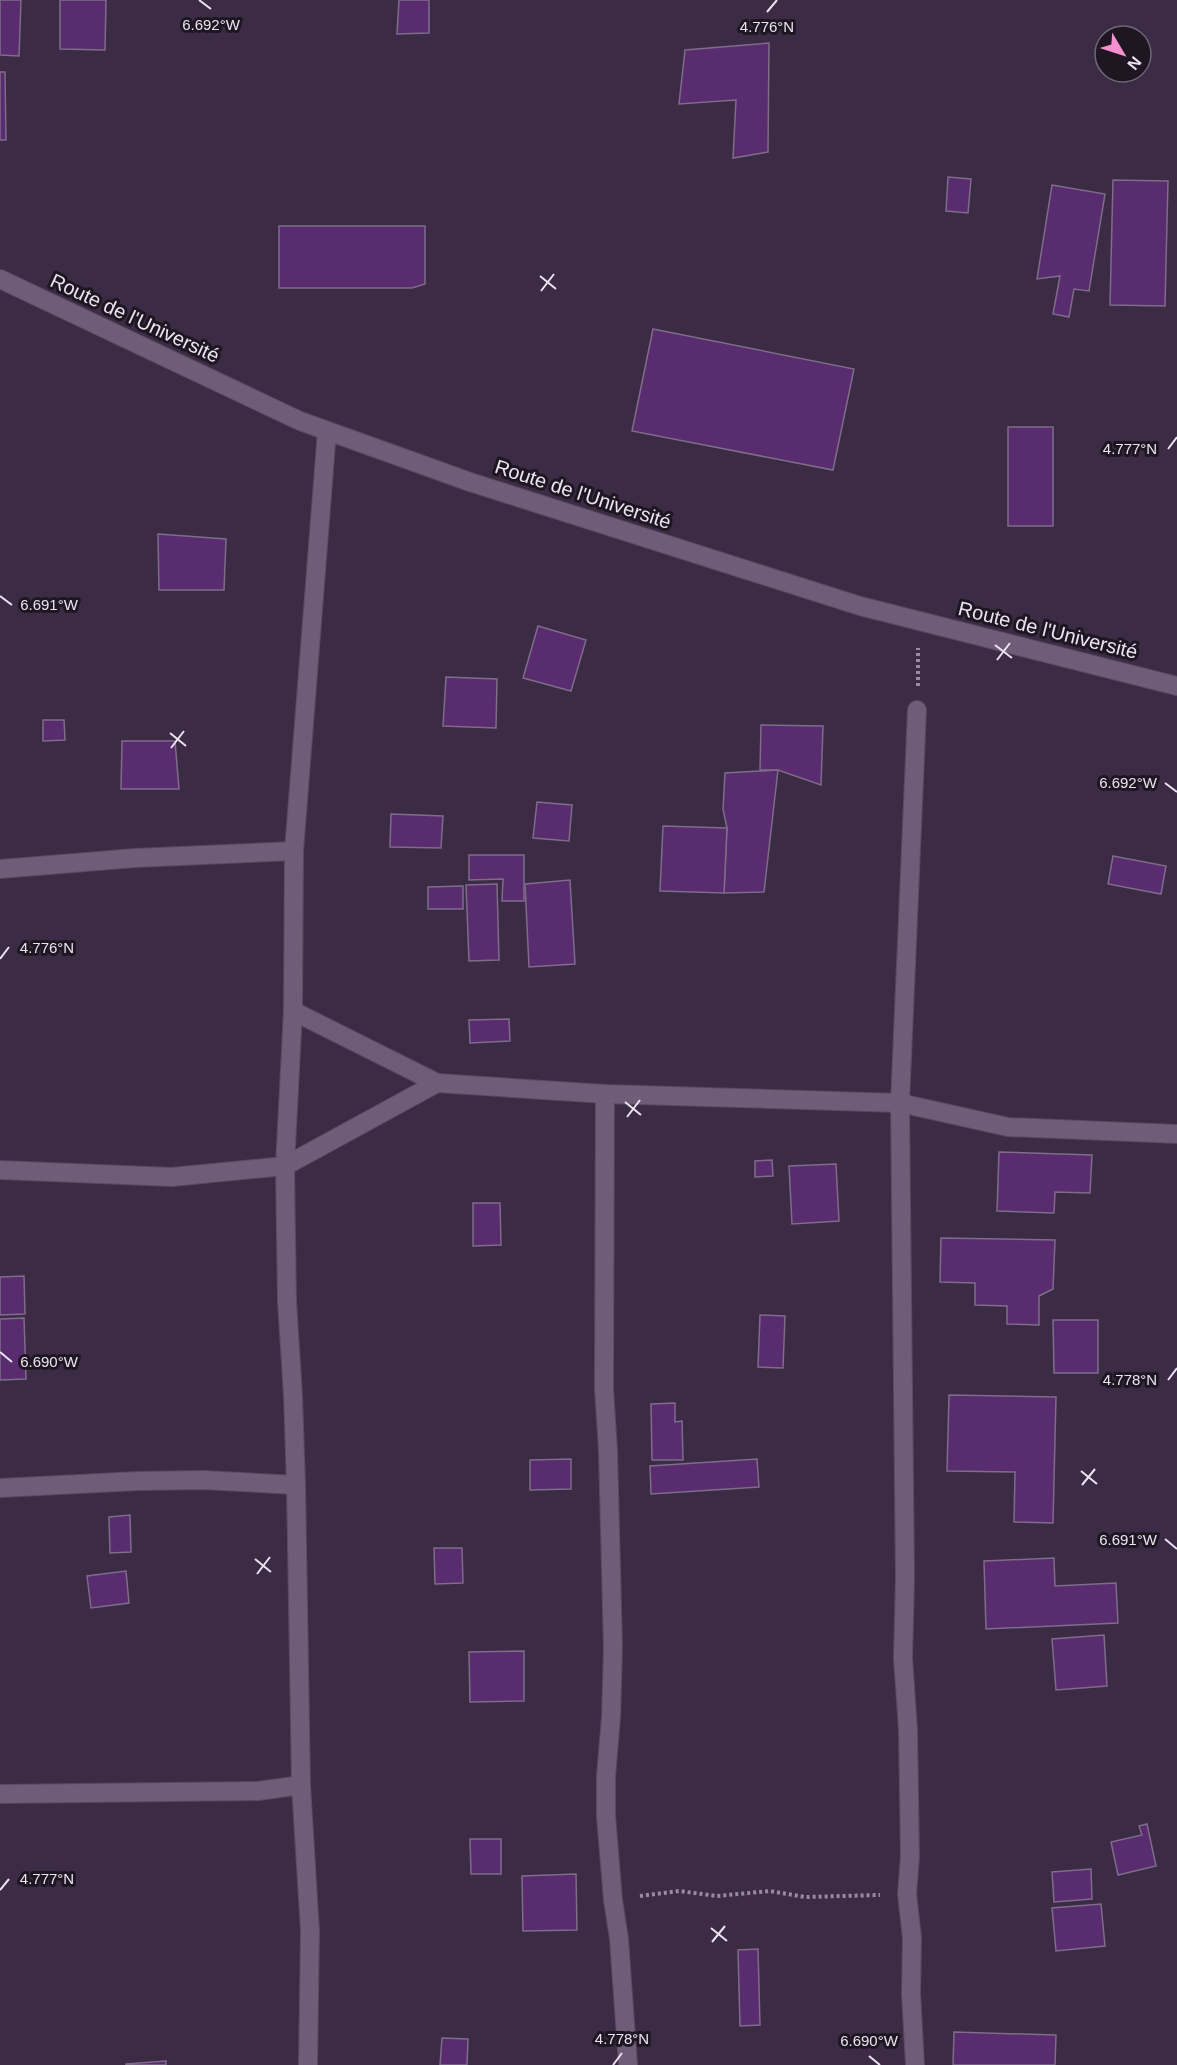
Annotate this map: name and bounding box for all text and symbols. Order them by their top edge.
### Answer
text: 6.692°W [182,16,241,33]
text: 4.776°N [740,18,794,35]
north arrow [1093,24,1153,84]
text: N [1124,53,1145,73]
street label: Route de l'Université [47,269,223,367]
text: 4.777°N [1103,440,1157,457]
street label: Route de l'Université [492,455,674,533]
text: 6.691°W [20,596,79,613]
street label: Route de l'Université [956,597,1140,663]
text: 6.692°W [1099,774,1158,791]
text: 4.776°N [20,939,74,956]
text: 6.690°W [20,1353,79,1370]
text: 4.778°N [1103,1371,1157,1388]
text: 6.691°W [1099,1531,1158,1548]
text: 4.777°N [20,1870,74,1887]
text: 4.778°N [595,2030,649,2047]
text: 6.690°W [840,2032,899,2049]

